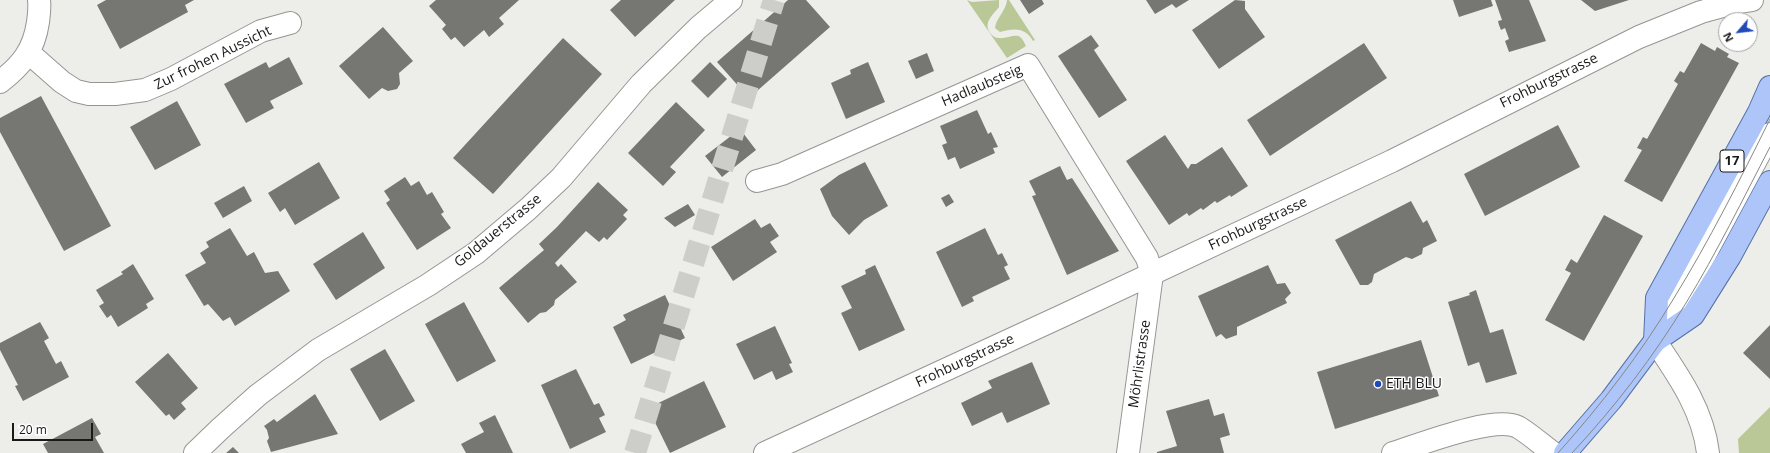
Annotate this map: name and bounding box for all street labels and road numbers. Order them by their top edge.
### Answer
street label: Zur frohen Aussicht [152,22,274,94]
street label: Frohburgstrasse [1497,50,1601,112]
street label: Hadlaubsteig [939,62,1025,110]
road number: 17 [1720,150,1744,172]
street label: Goldauerstrasse [451,191,545,271]
street label: Frohburgstrasse [1206,194,1310,254]
street label: Möhrlistrasse [1126,319,1154,409]
street label: Frohburgstrasse [913,331,1017,391]

